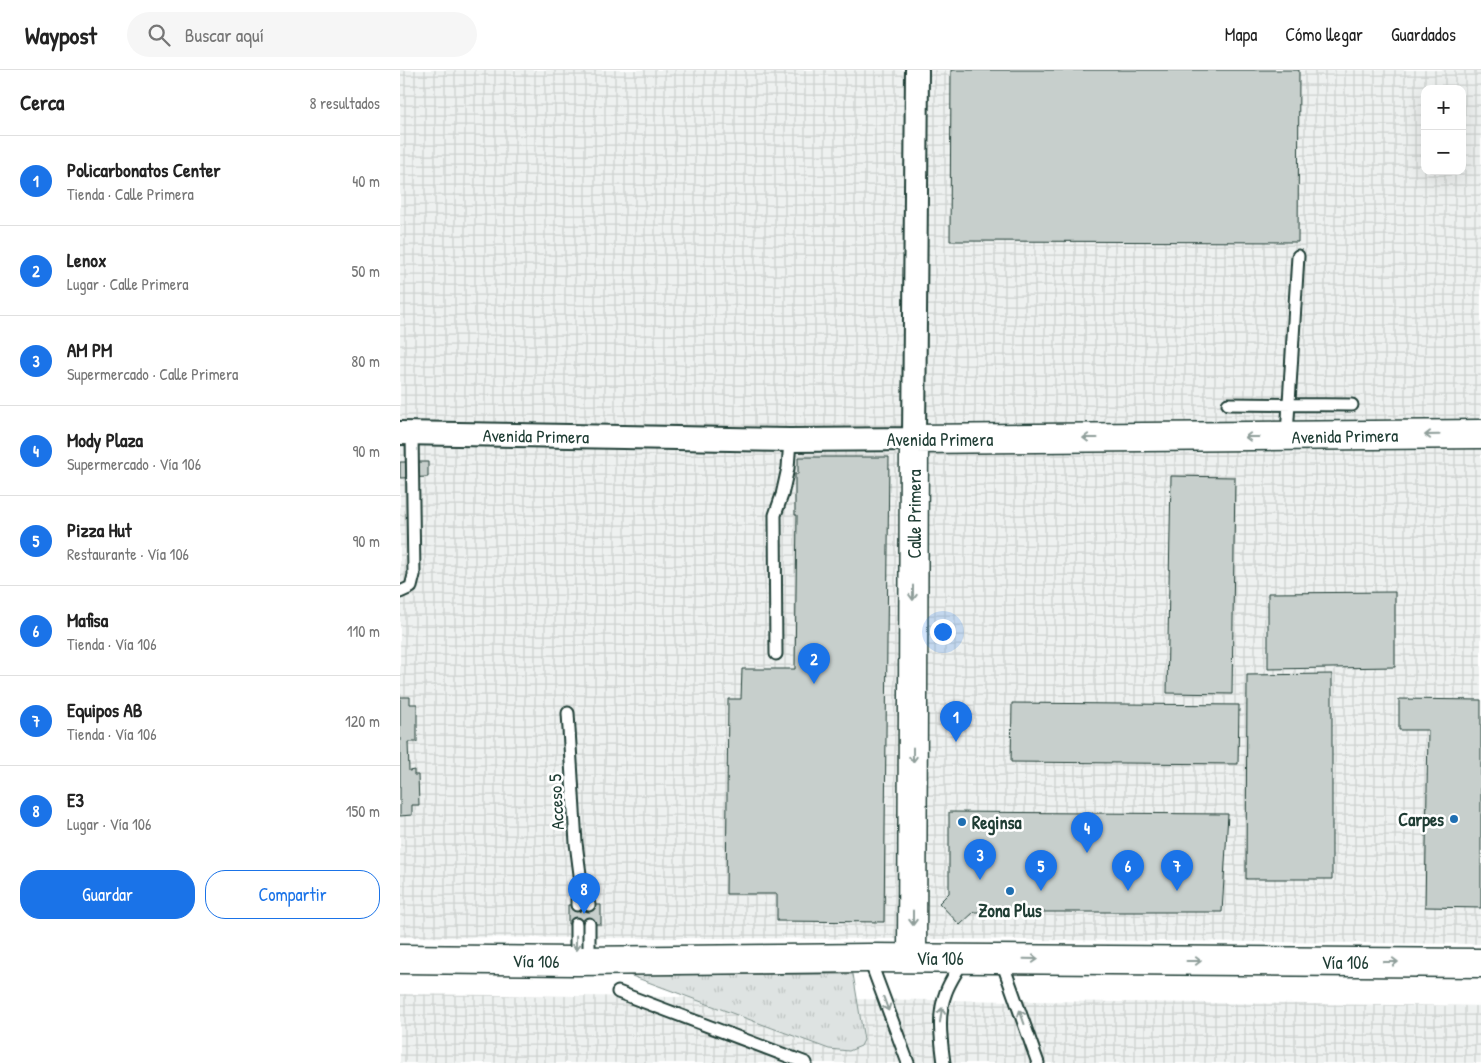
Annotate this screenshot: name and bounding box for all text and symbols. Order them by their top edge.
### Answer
search box [127,12,477,57]
text: Waypost [25,19,97,51]
icon: search [145,21,173,49]
text: Buscar aquí [185,22,264,48]
text: Mapa [1225,22,1257,47]
text: Cómo llegar [1285,22,1363,47]
text: Guardados [1391,22,1456,47]
map controls [1421,85,1466,175]
button: + [1421,85,1466,130]
text: Cerca [20,88,64,117]
text: 8 resultados [309,92,380,114]
button: − [1421,130,1466,175]
text: Policarbonatos Center [67,157,221,183]
text: 1 [33,170,39,192]
text: 40 m [352,170,380,192]
text: Tienda · Calle Primera [67,183,194,205]
text: Lenox [67,247,106,273]
text: 2 [32,260,40,282]
text: 50 m [352,260,380,282]
text: Lugar · Calle Primera [67,273,189,295]
text: AM PM [67,337,112,363]
text: 3 [32,350,40,372]
text: 80 m [351,350,380,372]
text: Supermercado · Calle Primera [67,363,238,385]
street label: Avenida Primera [483,423,589,449]
street label: Avenida Primera [1292,423,1398,449]
text: Mody Plaza [67,427,143,453]
street label: Avenida Primera [887,427,993,452]
one-way arrow [1425,430,1441,440]
one-way arrow [1245,432,1261,442]
one-way arrow [1082,433,1098,443]
text: 4 [33,440,39,462]
text: 90 m [352,440,380,462]
text: Supermercado · Vía 106 [67,453,201,475]
street label: Calle Primera [902,470,927,559]
text: Pizza Hut [67,517,132,543]
text: 5 [33,530,39,552]
text: 90 m [352,530,380,552]
text: Restaurante · Vía 106 [67,543,189,565]
one-way arrow [908,584,918,601]
text: Mafisa [67,607,108,633]
your location [930,619,956,645]
text: 6 [33,620,39,642]
text: 110 m [347,620,380,642]
text: Tienda · Vía 106 [67,633,157,655]
pin: 2 [798,643,830,684]
text: Equipos AB [67,697,142,723]
pin: 1 [940,701,972,742]
text: 7 [32,710,40,732]
text: 120 m [345,710,380,732]
text: Tienda · Vía 106 [67,723,157,745]
one-way arrow [908,747,918,763]
street label: Acceso 5 [542,773,570,831]
text: E3 [67,787,84,813]
text: 8 [33,800,39,822]
text: 150 m [346,800,380,822]
place label: Carpes [1398,807,1444,833]
place label: Reginsa [972,810,1022,836]
pin: 4 [1071,812,1103,853]
text: Lugar · Vía 106 [67,813,151,835]
marker: Carpes [1448,813,1460,825]
marker: Reginsa [956,816,968,828]
pin: 3 [964,839,996,880]
pin: 5 [1025,850,1057,891]
pin: 6 [1112,850,1144,891]
pin: 7 [1161,850,1193,891]
button: Guardar [20,870,195,919]
button: Compartir [205,870,380,919]
pin: 8 [568,873,600,914]
marker: Zona Plus [1004,885,1016,897]
place label: Zona Plus [978,898,1042,923]
one-way arrow [908,910,918,926]
one-way arrow [571,934,581,950]
street label: Vía 106 [916,946,964,971]
street label: Vía 106 [512,948,560,974]
street label: Vía 106 [1321,950,1369,975]
one-way arrow [1022,954,1039,964]
one-way arrow [1185,956,1201,966]
one-way arrow [1382,957,1399,967]
one-way arrow [882,995,891,1011]
one-way arrow [937,1007,947,1023]
one-way arrow [1017,1010,1026,1025]

